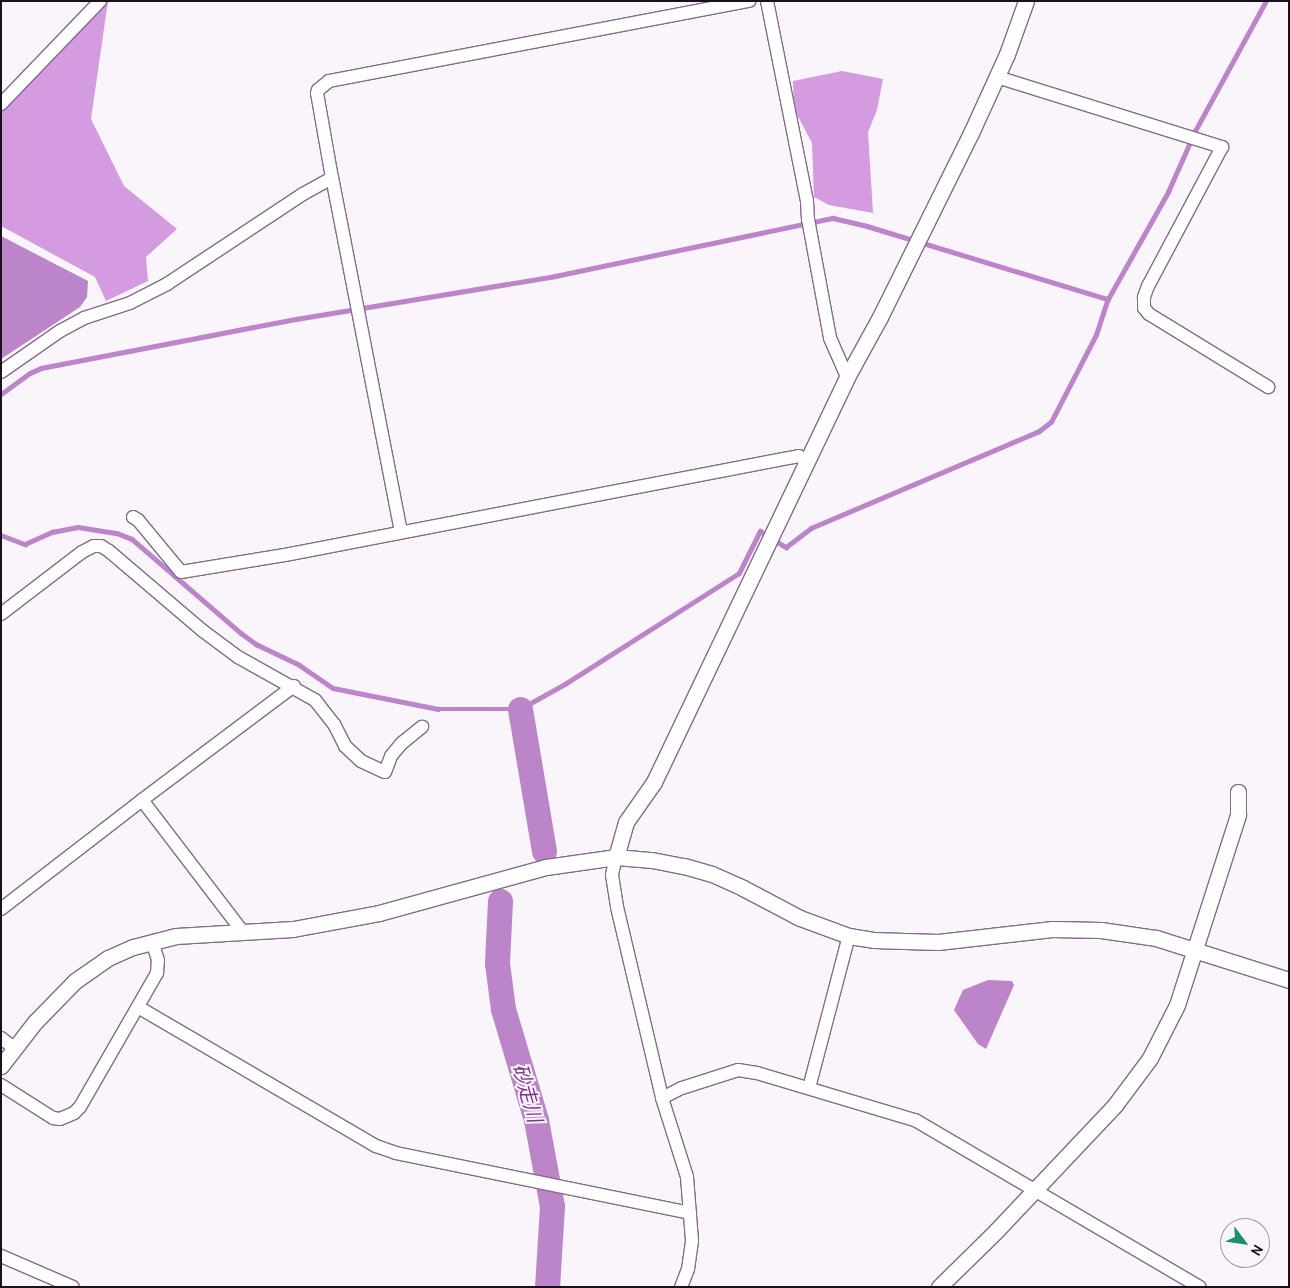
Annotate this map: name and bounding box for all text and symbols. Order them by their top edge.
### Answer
water label: 砂走川 [507,1061,547,1125]
north arrow [1220,1218,1270,1268]
text: N [1247,1241,1267,1259]

